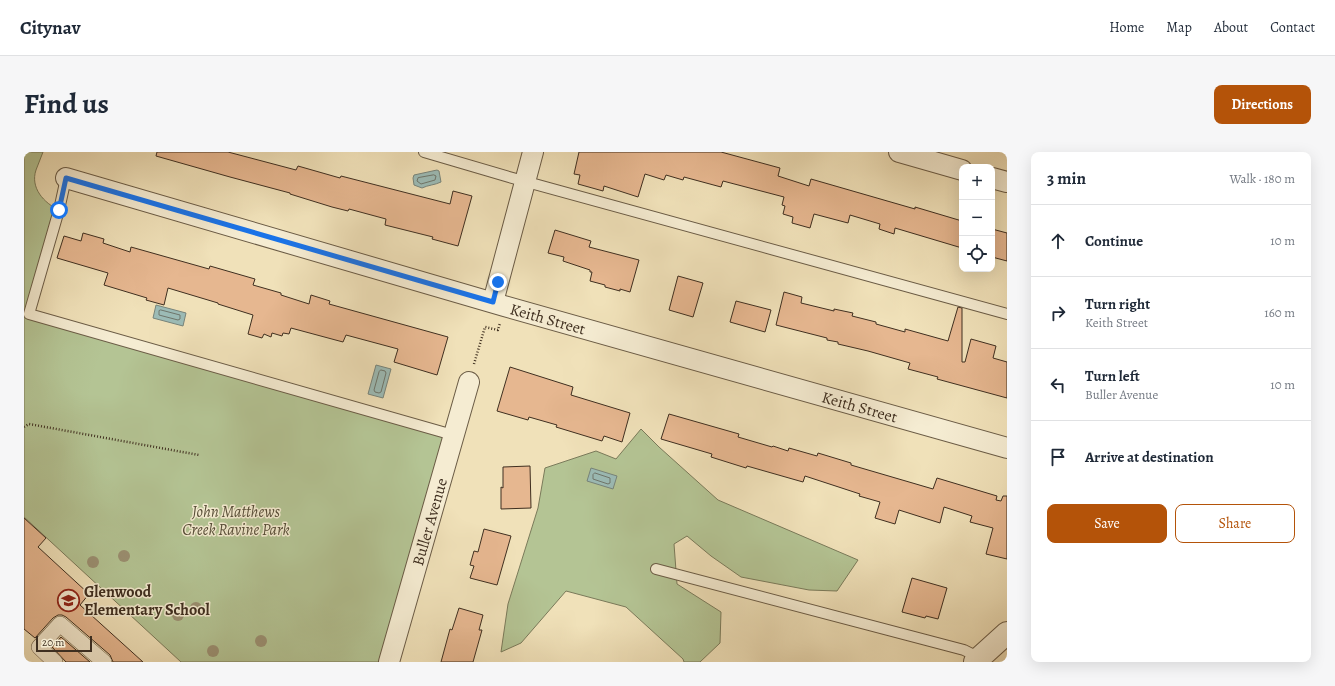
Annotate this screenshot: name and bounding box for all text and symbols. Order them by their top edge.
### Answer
text: Citynav [20,15,81,41]
text: Home [1109,18,1144,37]
text: Map [1166,18,1192,37]
text: About [1214,18,1248,37]
text: Contact [1270,18,1315,37]
text: Find us [24,85,109,123]
button: Directions [1214,85,1311,124]
map controls [959,164,995,272]
button: + [959,164,995,200]
text: 3 min [1047,167,1086,190]
text: Walk · 180 m [1229,170,1295,187]
button: − [959,200,995,236]
route start [50,201,68,219]
icon: ahead [1047,230,1069,252]
text: Continue [1085,231,1143,251]
text: 10 m [1270,232,1295,249]
button: locate [959,236,995,272]
route end [489,273,507,291]
text: Turn right [1085,294,1150,314]
street label: Keith Street [507,298,588,341]
icon: right [1047,302,1069,324]
text: 160 m [1264,304,1295,321]
text: Keith Street [1085,314,1148,331]
text: Turn left [1085,366,1140,386]
icon: left [1047,374,1069,396]
text: 10 m [1270,376,1295,393]
street label: Keith Street [819,386,900,429]
text: Buller Avenue [1085,386,1158,403]
icon: arrive [1047,446,1069,468]
text: Arrive at destination [1085,447,1214,467]
street label: Buller Avenue [407,476,453,568]
park label: John Matthews Creek Ravine Park [182,501,290,541]
button: Save [1047,504,1167,543]
button: Share [1175,504,1295,543]
place label: Glenwood Elementary School [84,581,210,621]
school or university icon: Glenwood Elementary School [56,587,82,613]
scale bar [36,634,92,653]
text: 20 m [42,635,64,650]

